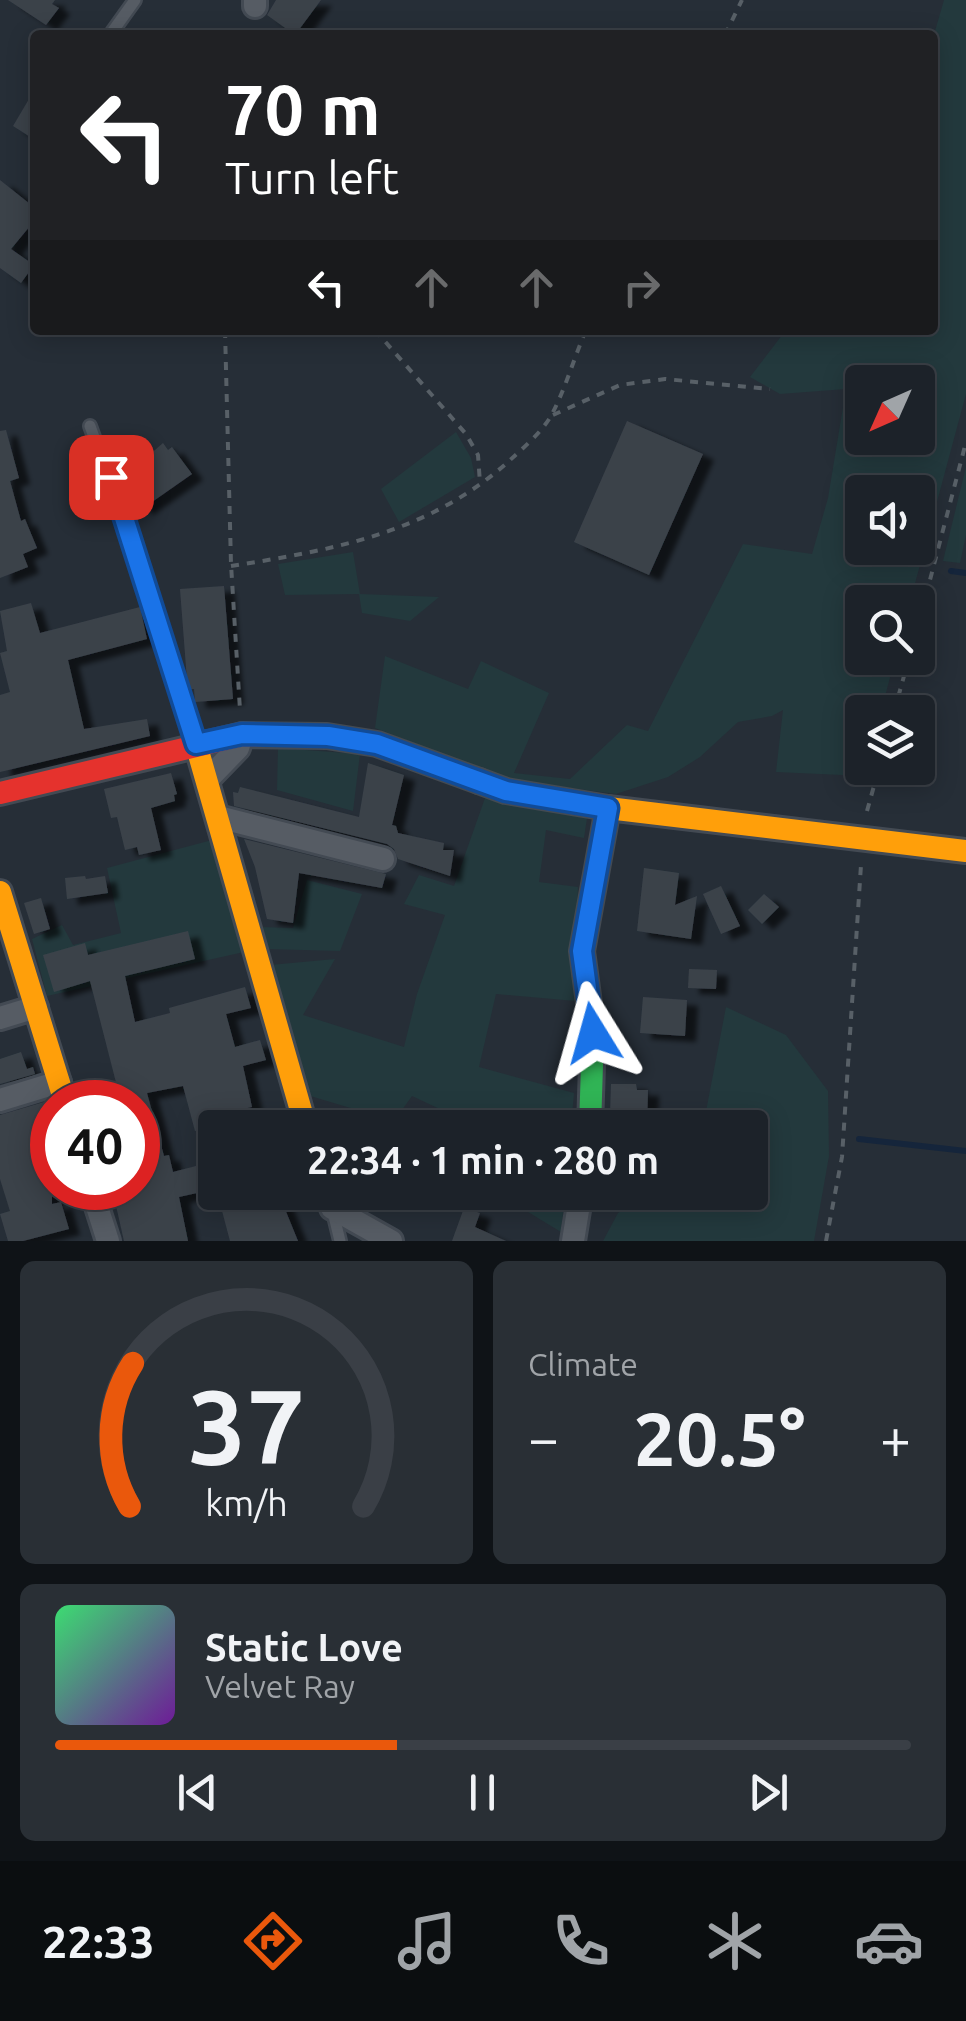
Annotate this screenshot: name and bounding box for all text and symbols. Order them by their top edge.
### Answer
icon: left [60,70,190,200]
text: 70 m [225,70,381,148]
text: Turn left [225,152,399,203]
icon: left [299,260,354,315]
icon: ahead [404,260,459,315]
icon: ahead [509,260,564,315]
icon: right [614,260,669,315]
north arrow [845,365,935,455]
map controls [845,365,935,785]
pin [69,435,154,520]
icon: arrive [84,450,139,505]
button: sound [845,475,935,565]
button: search [845,585,935,675]
button: layers [845,695,935,785]
position arrow [541,981,645,1085]
speed limit sign: 40 [30,1080,160,1210]
text: 22:34 · 1 min · 280 m [307,1139,659,1181]
text: Climate [528,1346,638,1382]
text: 37 [188,1367,305,1484]
text: 20.5° [634,1396,805,1480]
text: − [528,1407,559,1468]
text: + [880,1407,911,1468]
text: km/h [205,1483,288,1523]
text: Static Love [205,1626,403,1668]
text: Velvet Ray [205,1668,355,1704]
icon: previous [170,1765,225,1820]
icon: pause [455,1765,510,1820]
icon: next [741,1765,796,1820]
icon: directions [238,1906,308,1976]
icon: music [392,1906,462,1976]
icon: phone [546,1906,616,1976]
icon: climate [700,1906,770,1976]
icon: car [854,1906,924,1976]
text: 22:33 [42,1916,155,1967]

